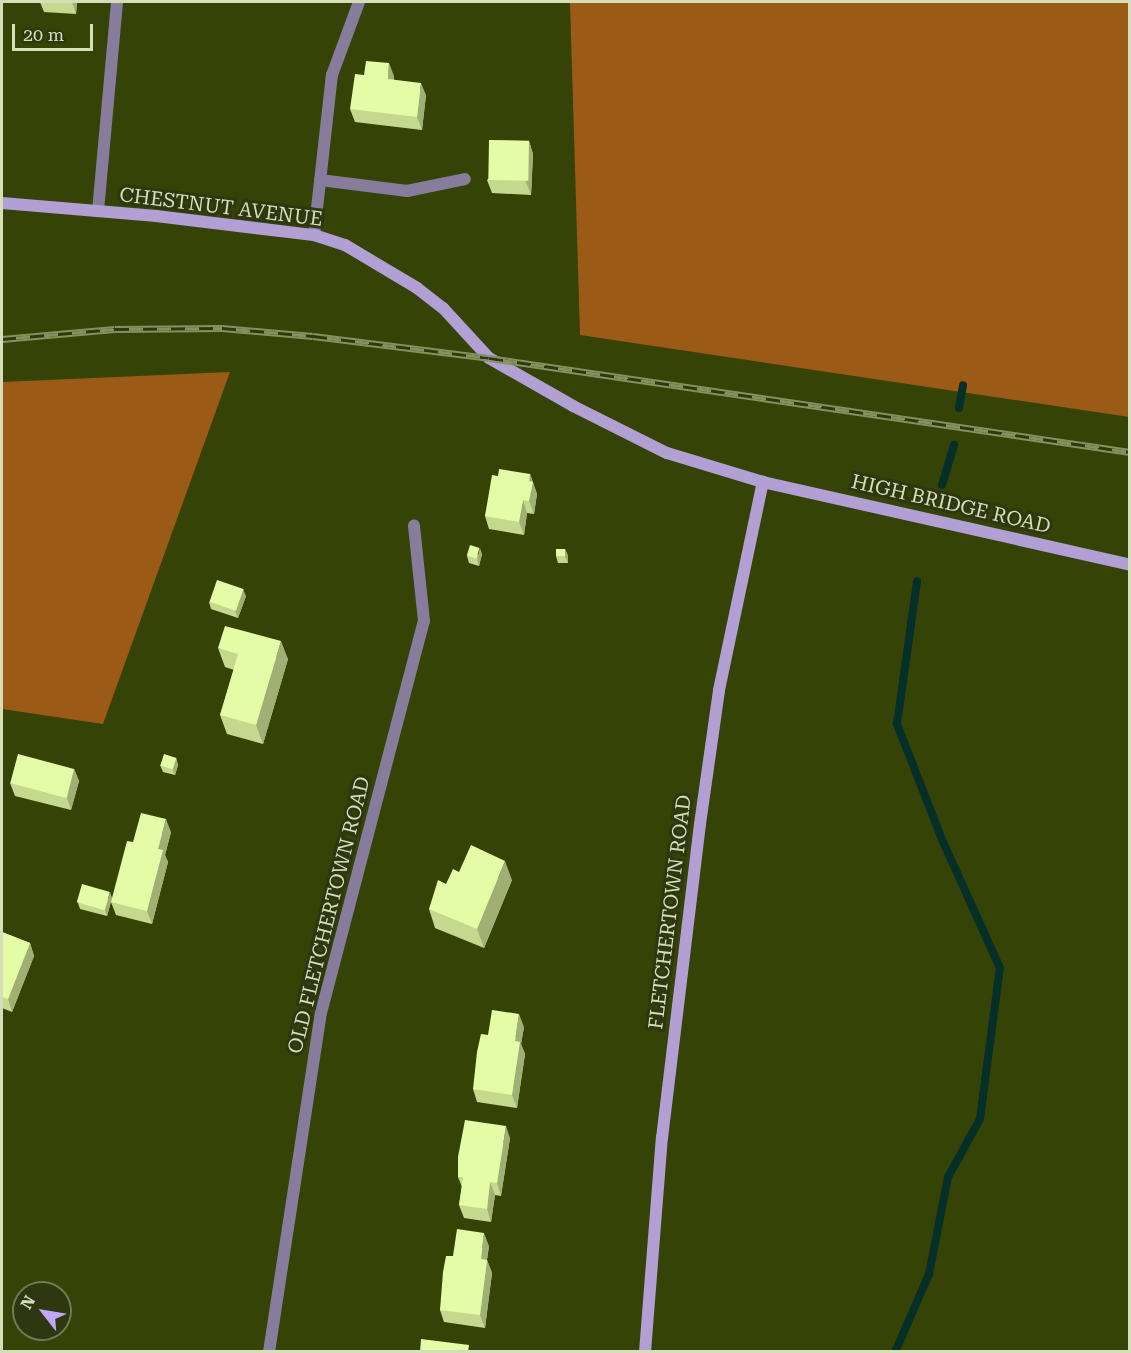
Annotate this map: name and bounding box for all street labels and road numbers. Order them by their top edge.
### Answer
street label: CHESTNUT AVENUE [118,183,324,231]
street label: HIGH BRIDGE ROAD [849,469,1053,539]
street label: OLD FLETCHERTOWN ROAD [283,774,375,1056]
street label: FLETCHERTOWN ROAD [644,793,696,1031]

